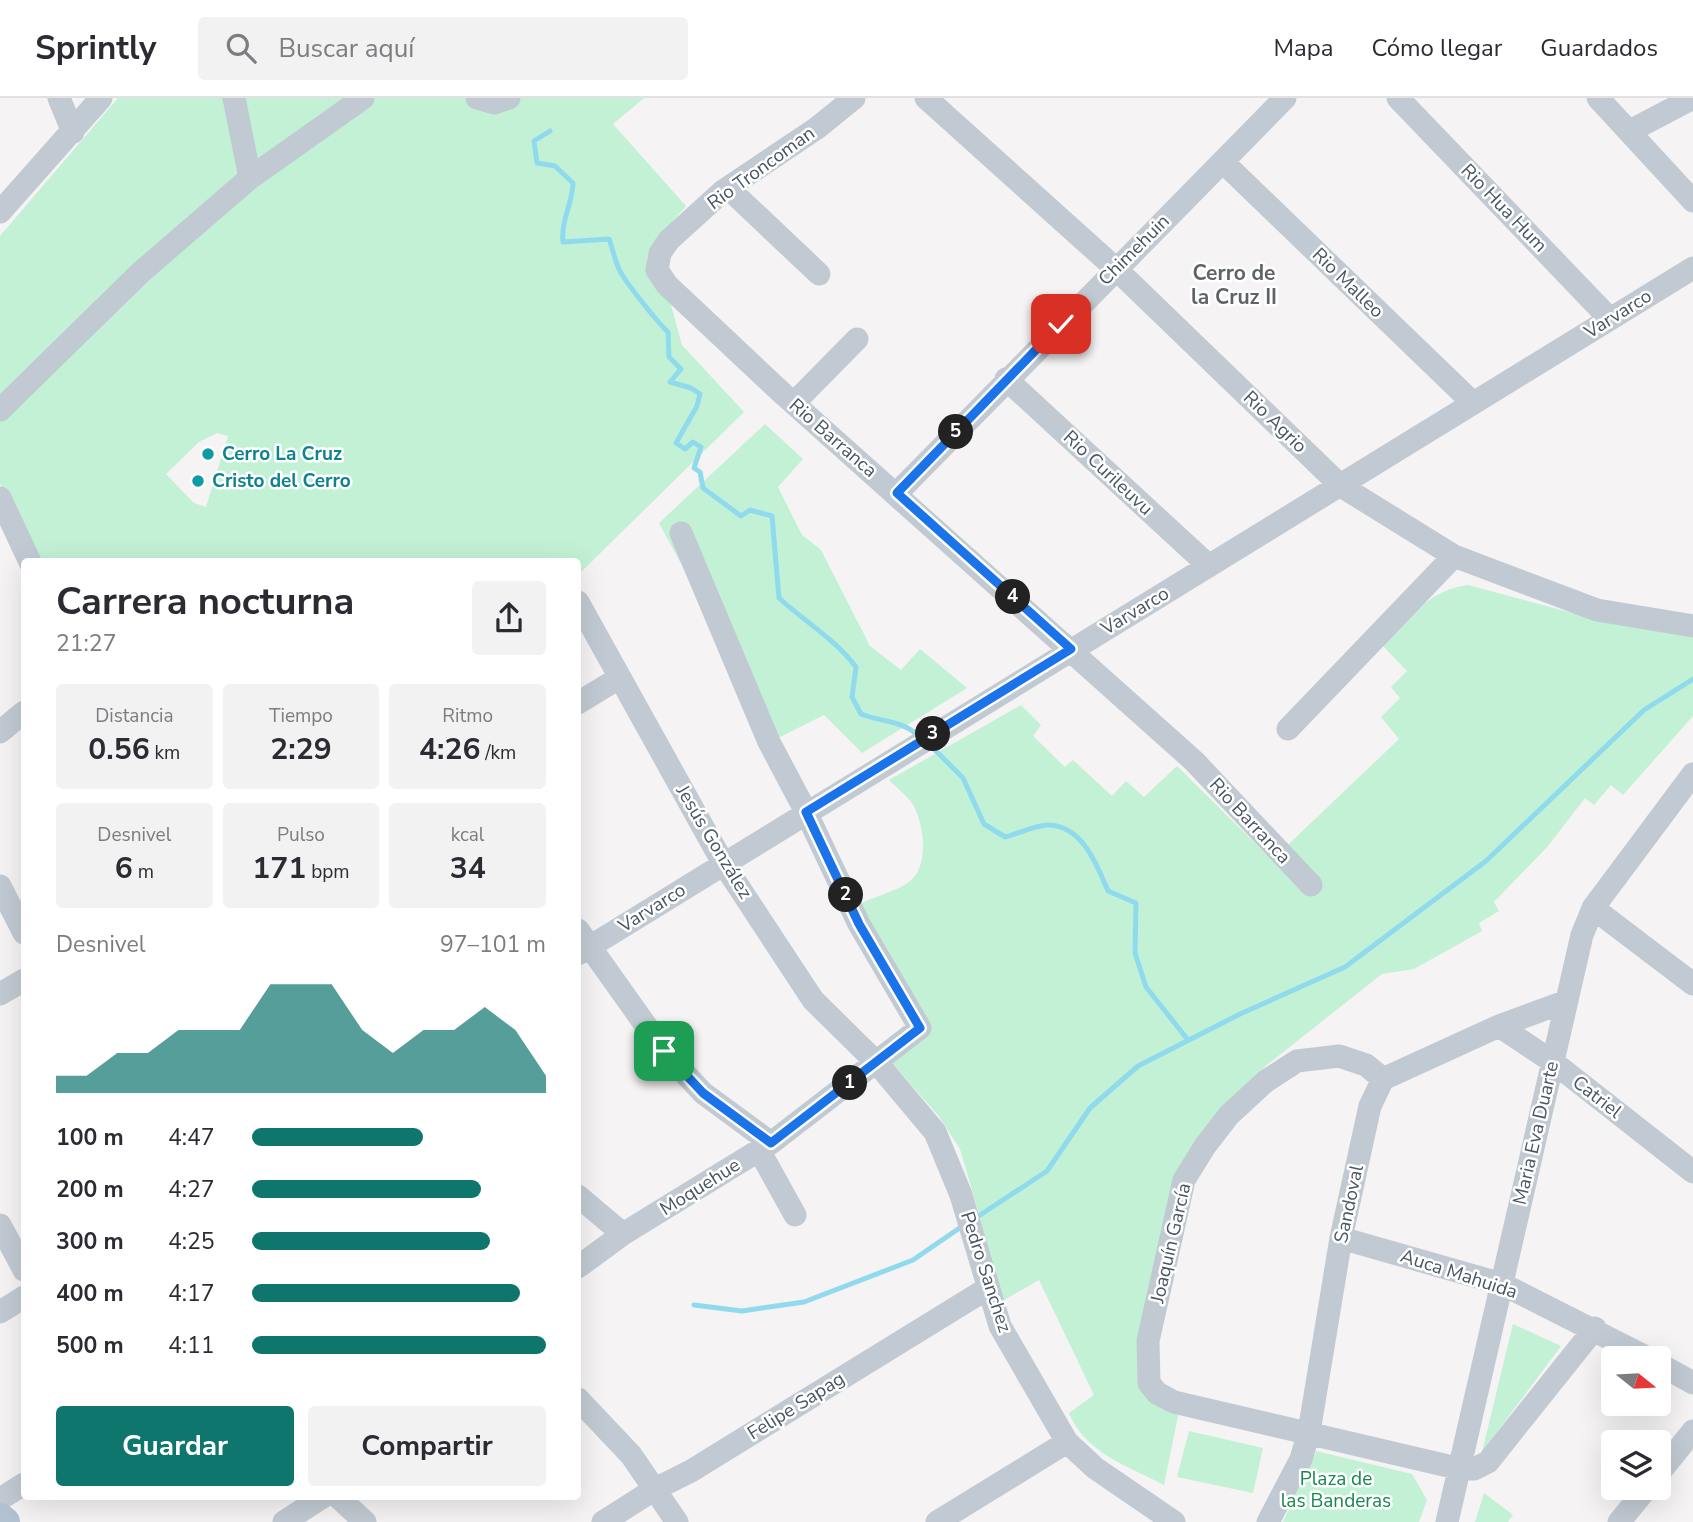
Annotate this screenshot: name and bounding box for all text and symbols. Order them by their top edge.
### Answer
search box [198,17,688,80]
text: Sprintly [35,26,156,71]
icon: search [222,29,260,67]
text: Buscar aquí [278,31,414,66]
text: Mapa [1273,32,1333,64]
text: Cómo llegar [1371,32,1502,64]
text: Guardados [1540,32,1658,64]
street label: Rio Troncoman [702,120,820,216]
street label: Rio Hua Hum [1455,158,1553,258]
street label: Chimehuin [1093,209,1175,291]
street label: Rio Malleo [1306,242,1390,324]
district label: Cerro de la Cruz II [1191,259,1277,311]
street label: Varvarco [1578,283,1657,345]
pin [1031,294,1091,354]
icon: check [1042,305,1080,343]
street label: Rio Agrio [1237,385,1313,459]
street label: Rio Barranca [783,393,883,483]
pin: 5 [939,414,974,450]
text: 5 [950,418,961,444]
street label: Rio Curileuvu [1058,425,1158,521]
place label: Cerro La Cruz [222,441,342,467]
marker: Cerro La Cruz [200,446,216,462]
place label: Cristo del Cerro [212,468,351,494]
marker: Cristo del Cerro [190,473,206,489]
text: Carrera nocturna [56,576,354,627]
pin: 4 [996,580,1030,614]
button: share [472,581,546,655]
street label: Varvarco [1095,581,1174,642]
text: 4 [1007,583,1018,609]
text: 21:27 [56,628,116,659]
text: Distancia [95,703,174,729]
text: Tiempo [269,703,333,729]
text: Ritmo [442,703,493,729]
pin: 3 [916,716,950,752]
text: 3 [927,720,938,746]
text: 0.56 [88,729,150,770]
text: 2:29 [270,729,332,770]
text: 4:26 [419,729,480,770]
text: km [150,740,180,766]
text: /km [480,740,516,766]
street label: Rio Barranca [1203,772,1297,870]
street label: Jesús González [669,779,758,904]
text: Desnivel [97,822,171,848]
text: Pulso [277,822,325,848]
text: kcal [451,822,485,848]
text: 6 [115,848,133,889]
text: 171 [252,848,306,889]
text: 34 [450,848,486,889]
text: m [133,859,154,885]
text: bpm [306,859,350,885]
street label: Varvarco [612,877,691,939]
pin: 2 [828,878,864,912]
text: 2 [840,881,851,907]
text: Desnivel [56,929,146,960]
text: 97–101 m [440,929,546,960]
pin [634,1021,694,1081]
icon: arrive [645,1032,683,1070]
street label: Maria Eva Duarte [1507,1059,1565,1207]
pin: 1 [832,1066,868,1100]
text: 1 [844,1069,855,1095]
street label: Catriel [1567,1069,1627,1125]
text: 100 m [56,1122,124,1153]
text: 4:47 [168,1122,215,1153]
street label: Moquehue [655,1152,745,1222]
street label: Sandoval [1328,1162,1370,1246]
text: 200 m [56,1174,124,1205]
text: 4:27 [168,1174,215,1205]
street label: Joaquín García [1144,1180,1197,1307]
street label: Pedro Sanchez [954,1208,1018,1336]
text: 300 m [56,1226,124,1257]
text: 4:25 [168,1226,215,1257]
street label: Auca Mahuida [1397,1243,1521,1305]
text: 400 m [56,1278,124,1309]
text: 4:17 [168,1278,215,1309]
text: 500 m [56,1330,124,1361]
text: 4:11 [168,1330,215,1361]
north arrow [1601,1346,1671,1416]
map controls [1601,1346,1671,1500]
street label: Felipe Sapag [742,1366,850,1446]
button: Guardar [56,1406,294,1486]
button: Compartir [308,1406,546,1486]
button: layers [1601,1430,1671,1500]
park label: Plaza de las Banderas [1281,1466,1391,1514]

